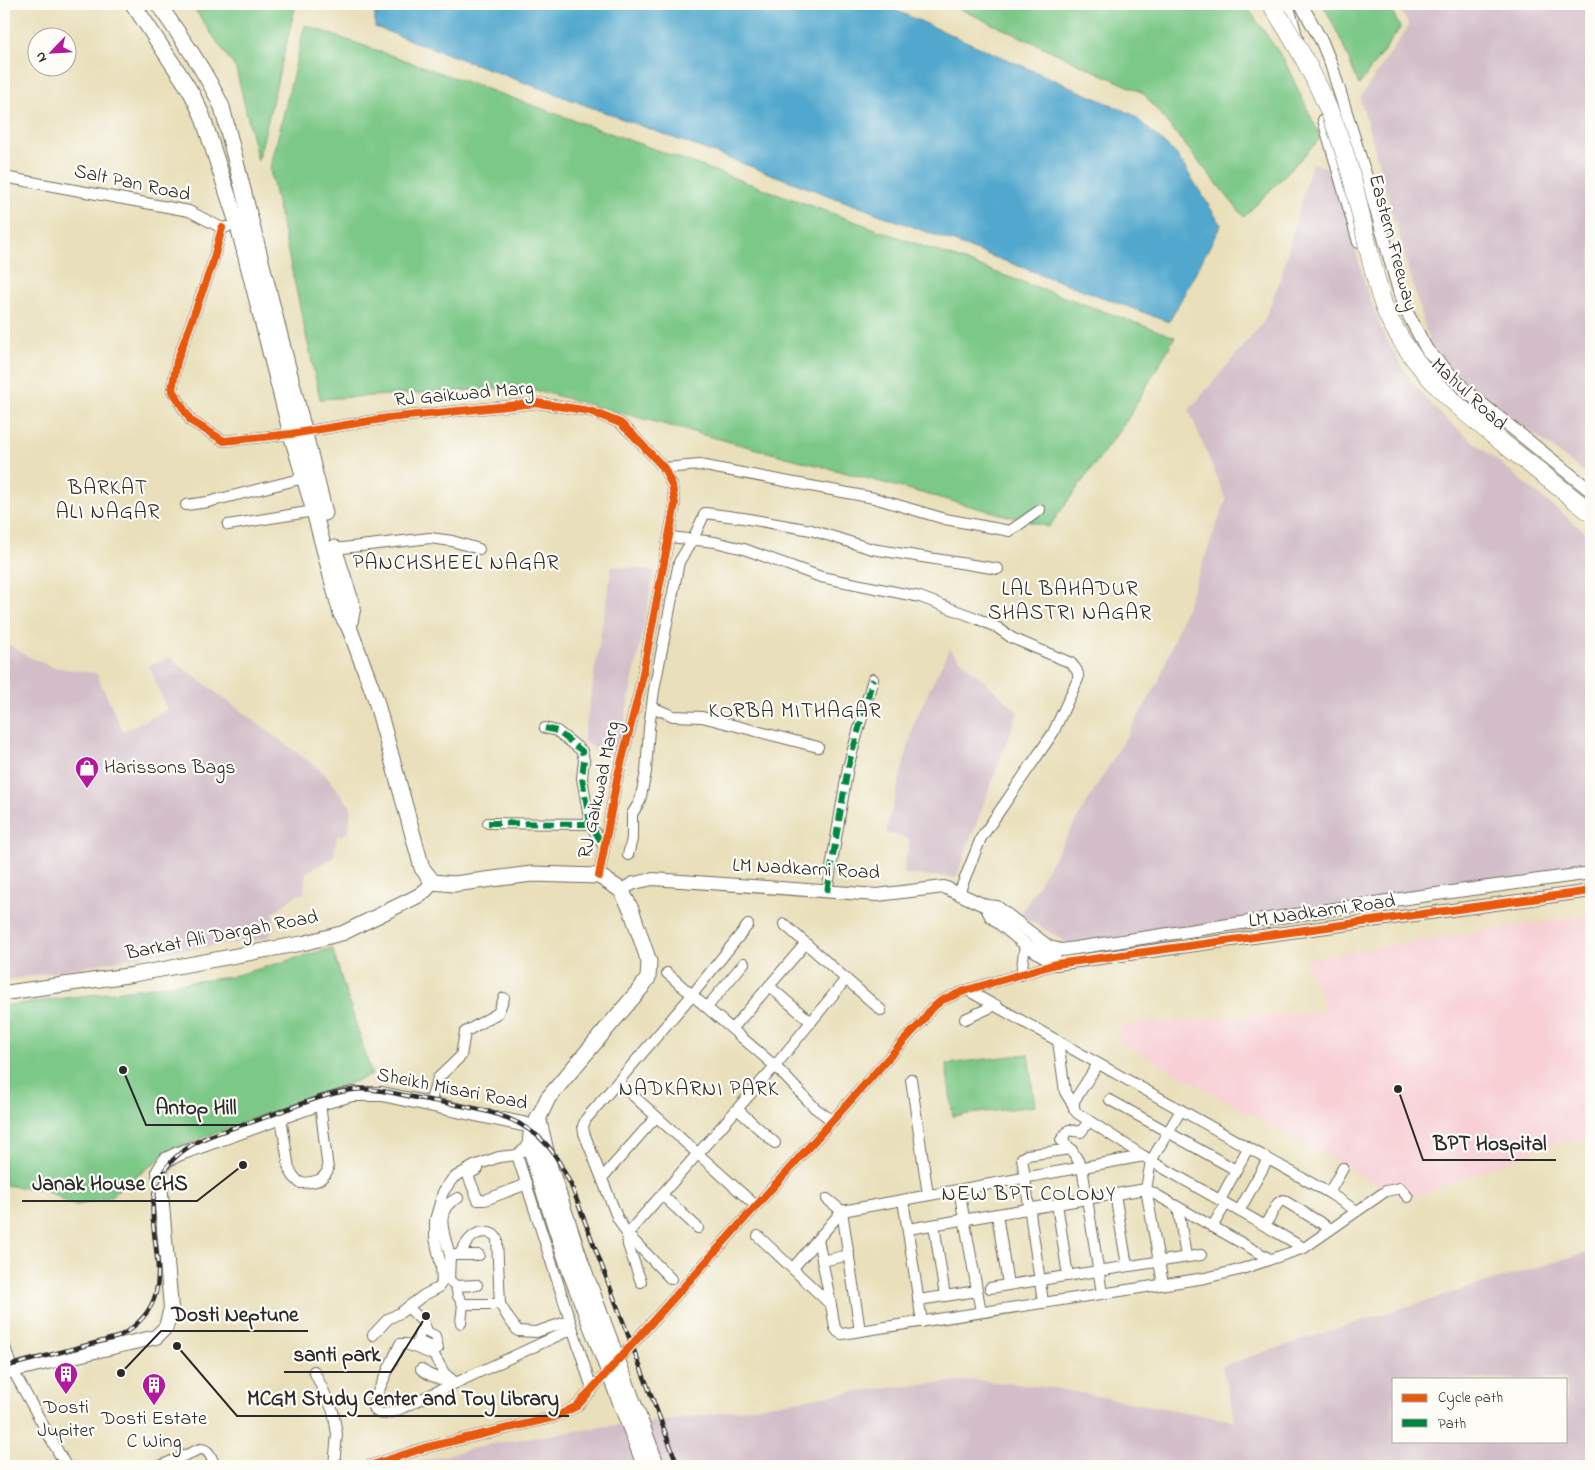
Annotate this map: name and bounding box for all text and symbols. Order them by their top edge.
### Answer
north arrow [28,28,78,78]
text: N [30,48,53,66]
street label: Salt Pan Road [71,158,193,210]
street label: Eastern Freeway [1360,171,1424,315]
street label: Mahul Road [1423,352,1513,438]
street label: RJ Gaikwad Marg [393,374,535,417]
district label: BARKAT ALI NAGAR [56,474,160,528]
district label: PANCHSHEEL NAGAR [353,549,559,579]
district label: LAL BAHADUR SHASTRI NAGAR [988,575,1152,629]
district label: KORBA MITHAGAR [708,697,882,727]
street label: RJ Gaikwad Marg [571,719,630,862]
place label: Harissons Bags [104,754,235,784]
shop icon: Harissons Bags [74,755,100,789]
street label: LM Nadkarni Road [731,852,881,888]
street label: LM Nadkarni Road [1247,887,1397,937]
street label: Barkat Ali Dargah Road [122,903,321,970]
street label: Sheikh Misari Road [374,1061,530,1119]
district label: NADKARNI PARK [619,1075,779,1105]
callout: Antop Hill [146,1089,247,1125]
text: Antop Hill [156,1094,237,1124]
callout: BPT Hospital [1423,1124,1556,1160]
text: BPT Hospital [1432,1130,1547,1160]
callout: Janak House CHS [22,1165,197,1201]
text: Janak House CHS [32,1170,188,1200]
district label: NEW BPT COLONY [942,1180,1116,1210]
callout: Dosti Neptune [161,1295,308,1331]
text: Dosti Neptune [171,1301,299,1331]
callout: santi park [284,1336,391,1372]
text: santi park [294,1341,381,1371]
building icon: Dosti Jupiter [53,1361,79,1395]
building icon: Dosti Estate C Wing [141,1372,167,1406]
legend [1392,1378,1568,1442]
callout: MCGM Study Center and Toy Library [237,1380,569,1416]
text: MCGM Study Center and Toy Library [247,1385,559,1417]
text: Cycle path [1438,1387,1503,1410]
place label: Dosti Jupiter [37,1394,96,1446]
place label: Dosti Estate C Wing [100,1405,207,1458]
text: Path [1438,1413,1466,1435]

